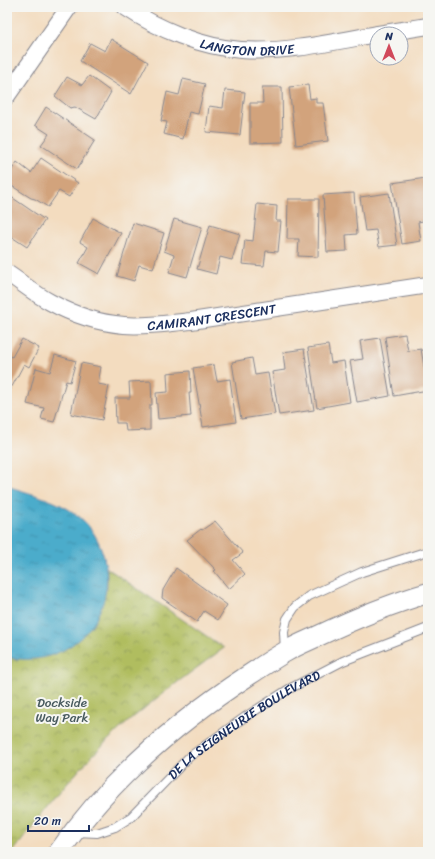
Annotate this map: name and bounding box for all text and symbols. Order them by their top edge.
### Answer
north arrow [369,26,409,66]
text: N [384,27,393,46]
street label: LANGTON DRIVE [197,32,296,63]
street label: CAMIRANT CRESCENT [147,297,278,337]
street label: DE LA SEIGNEURIE BOULEVARD [162,664,325,785]
park label: Dockside Way Park [35,691,89,729]
scale bar [28,807,89,833]
text: 20 m [34,810,61,832]

